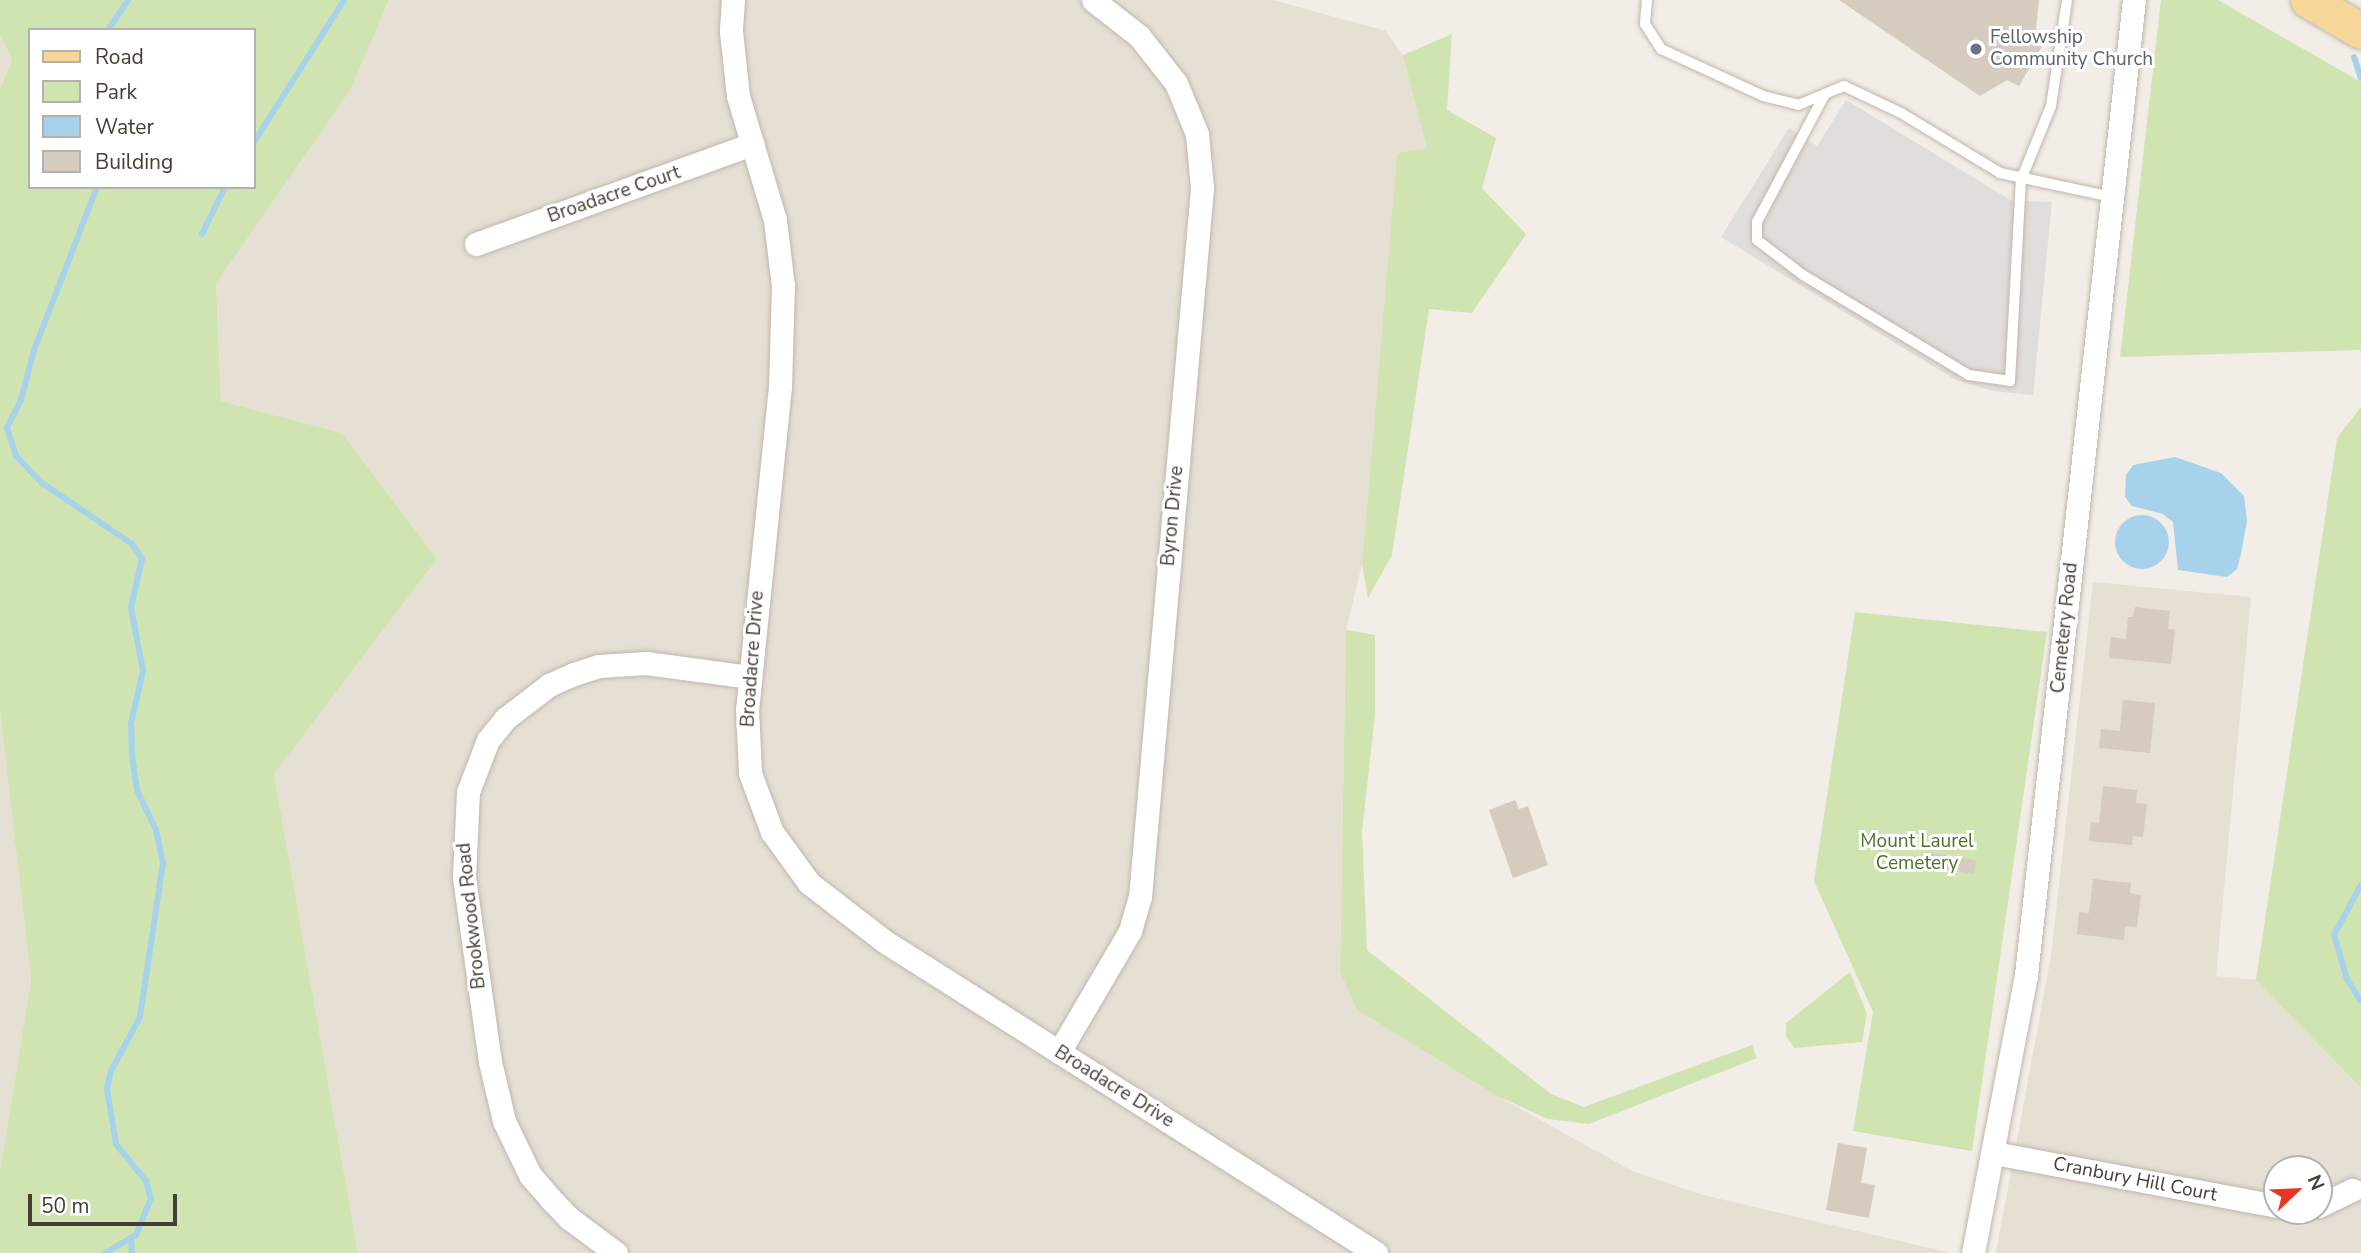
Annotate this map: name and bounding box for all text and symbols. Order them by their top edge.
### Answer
place label: Fellowship Community Church [1990,27,2153,71]
legend [28,28,256,189]
marker: Fellowship Community Church [1968,41,1984,57]
text: Road [95,43,144,71]
text: Park [95,78,137,106]
text: Water [95,113,154,141]
text: Building [95,148,173,176]
street label: Broadacre Court [545,162,683,228]
street label: Byron Drive [1157,465,1189,567]
street label: Cemetery Road [2047,561,2083,695]
street label: Broadacre Drive [737,590,769,728]
park label: Mount Laurel Cemetery [1860,831,1974,875]
street label: Brookwood Road [453,842,491,990]
street label: Broadacre Drive [1050,1041,1178,1133]
street label: Cranbury Hill Court [2051,1153,2219,1207]
north arrow [2263,1155,2333,1225]
text: N [2301,1171,2330,1194]
scale bar [32,1180,180,1224]
text: 50 m [41,1192,90,1220]

